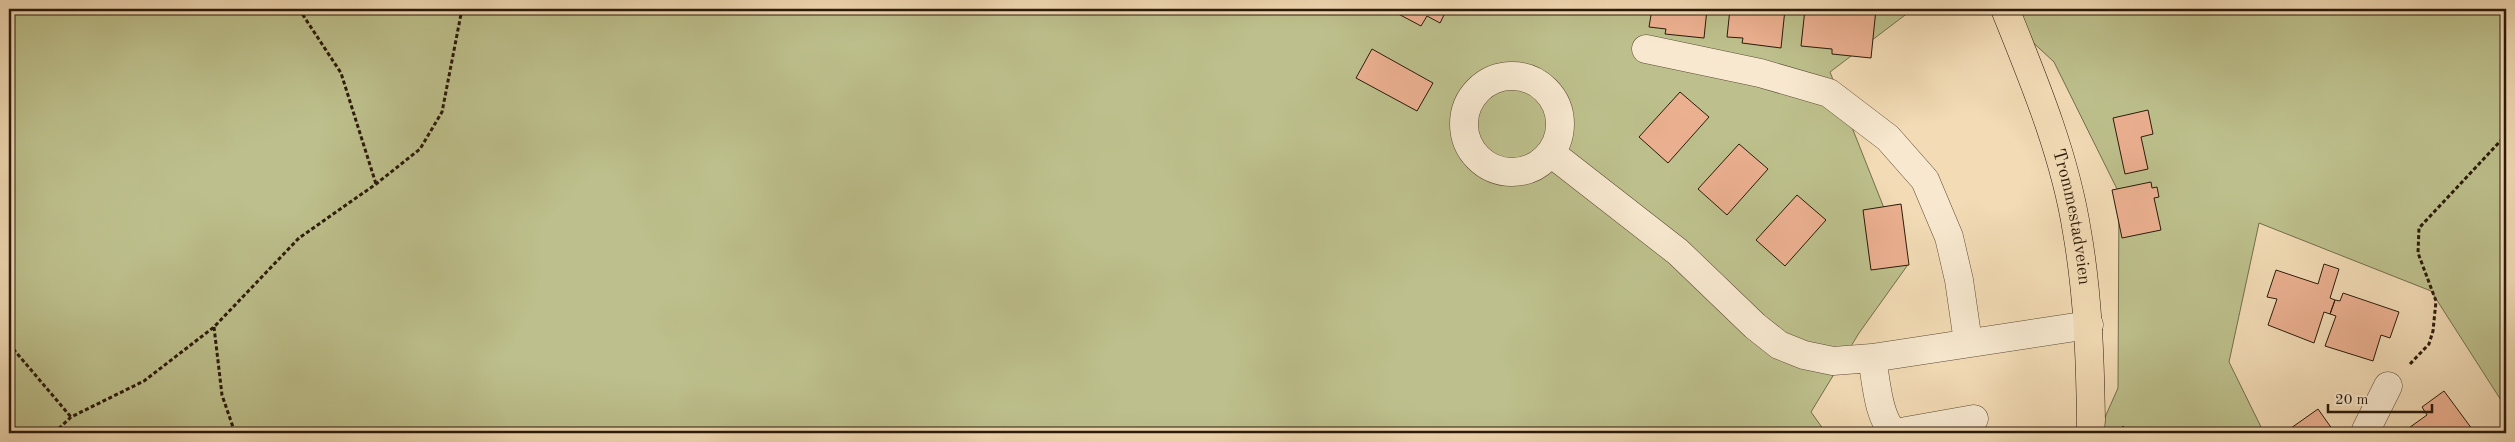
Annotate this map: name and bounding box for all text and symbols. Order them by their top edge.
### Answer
street label: Trommestadveien [2049,147,2093,286]
scale bar [2328,382,2431,414]
text: 20 m [2335,393,2369,408]

